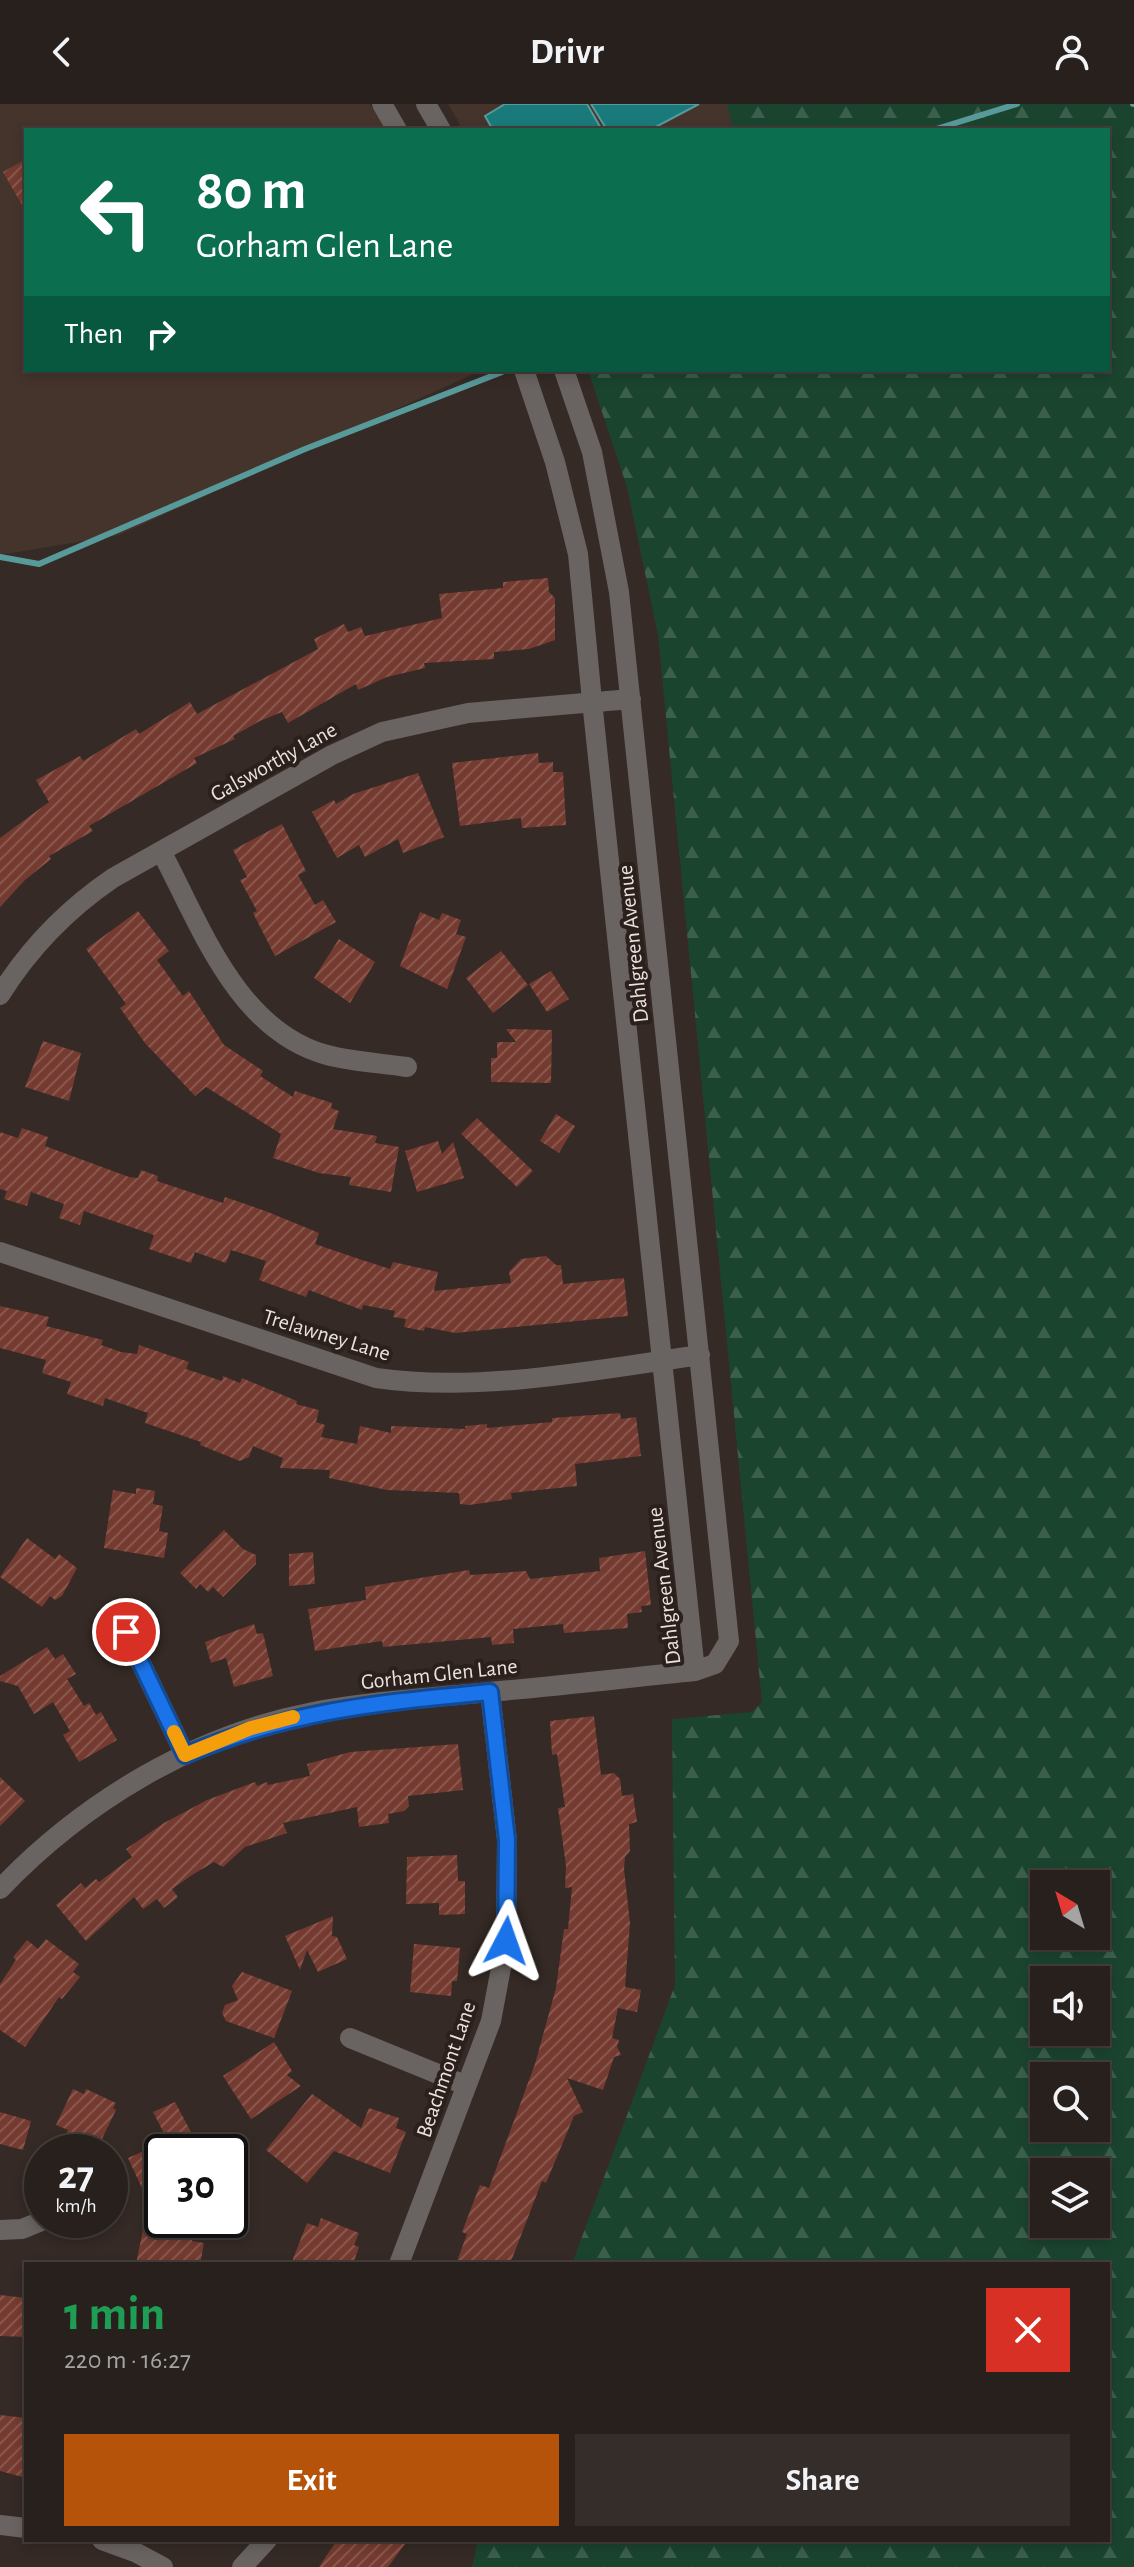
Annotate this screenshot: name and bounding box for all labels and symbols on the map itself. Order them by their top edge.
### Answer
street label: Galsworthy Lane [207,718,340,806]
street label: Dahlgreen Avenue [614,864,652,1024]
street label: Trelawney Lane [260,1305,393,1365]
street label: Dahlgreen Avenue [643,1506,685,1666]
pin [92,1598,160,1666]
street label: Gorham Glen Lane [360,1655,518,1693]
north arrow [1030,1870,1110,1950]
position arrow [464,1899,548,1983]
street label: Beachmont Lane [412,1998,480,2140]
speed limit sign: 30 [144,2134,248,2238]

